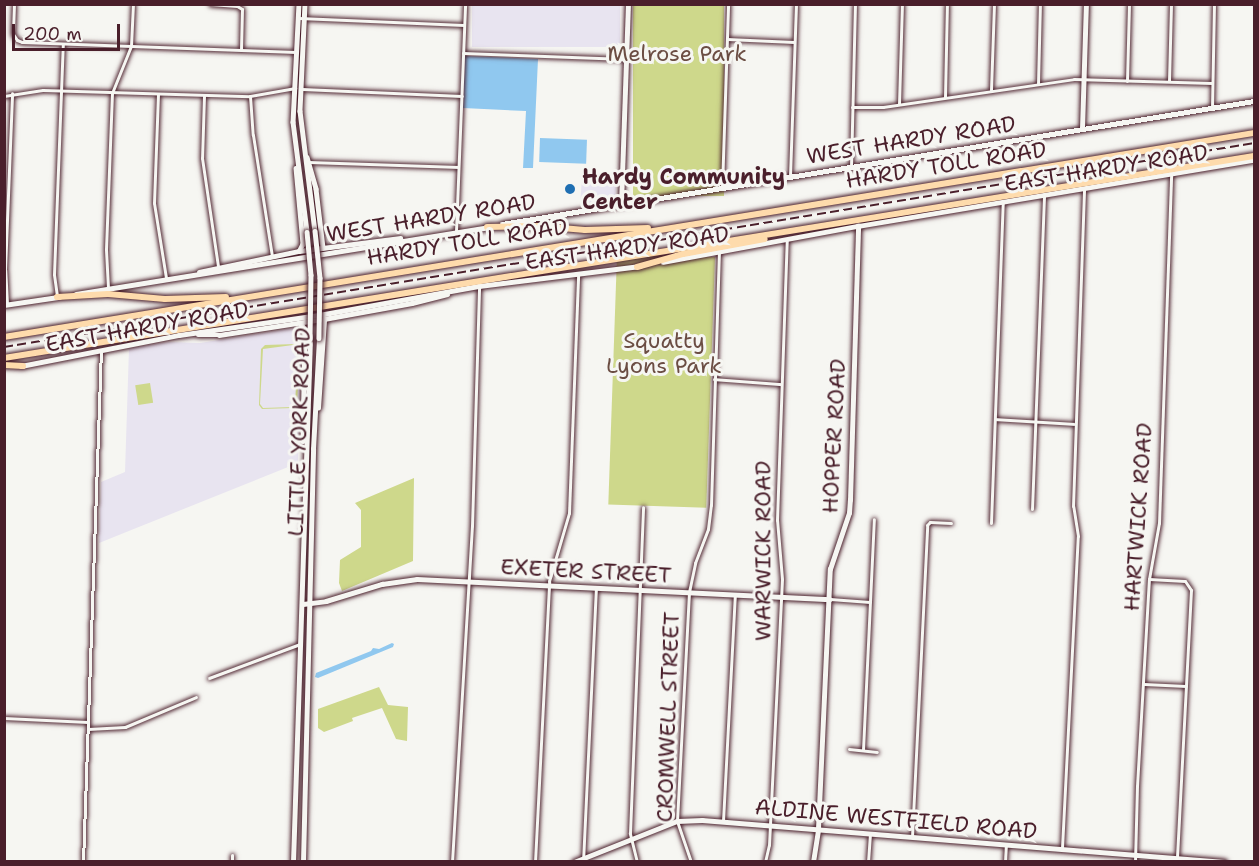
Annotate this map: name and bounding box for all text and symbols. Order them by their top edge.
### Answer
scale bar [15,12,123,50]
text: 200 m [23,22,82,46]
park label: Melrose Park [607,41,747,67]
street label: WEST HARDY ROAD [805,110,1017,170]
street label: HARDY TOLL ROAD [844,136,1048,194]
street label: EAST HARDY ROAD [1002,139,1210,197]
place label: Hardy Community Center [582,163,785,214]
marker: Hardy Community Center [563,182,577,196]
street label: WEST HARDY ROAD [325,188,537,248]
street label: HARDY TOLL ROAD [365,213,569,271]
street label: EAST HARDY ROAD [523,221,731,275]
street label: EAST HARDY ROAD [43,296,251,358]
street label: LITTLE YORK ROAD [282,327,316,537]
park label: Squatty Lyons Park [606,327,722,378]
street label: HOPPER ROAD [817,358,851,514]
street label: HARTWICK ROAD [1118,422,1158,612]
street label: WARWICK ROAD [750,461,776,641]
street label: EXETER STREET [500,553,672,589]
street label: CROMWELL STREET [651,611,685,823]
street label: ALDINE WESTFIELD ROAD [754,794,1038,844]

